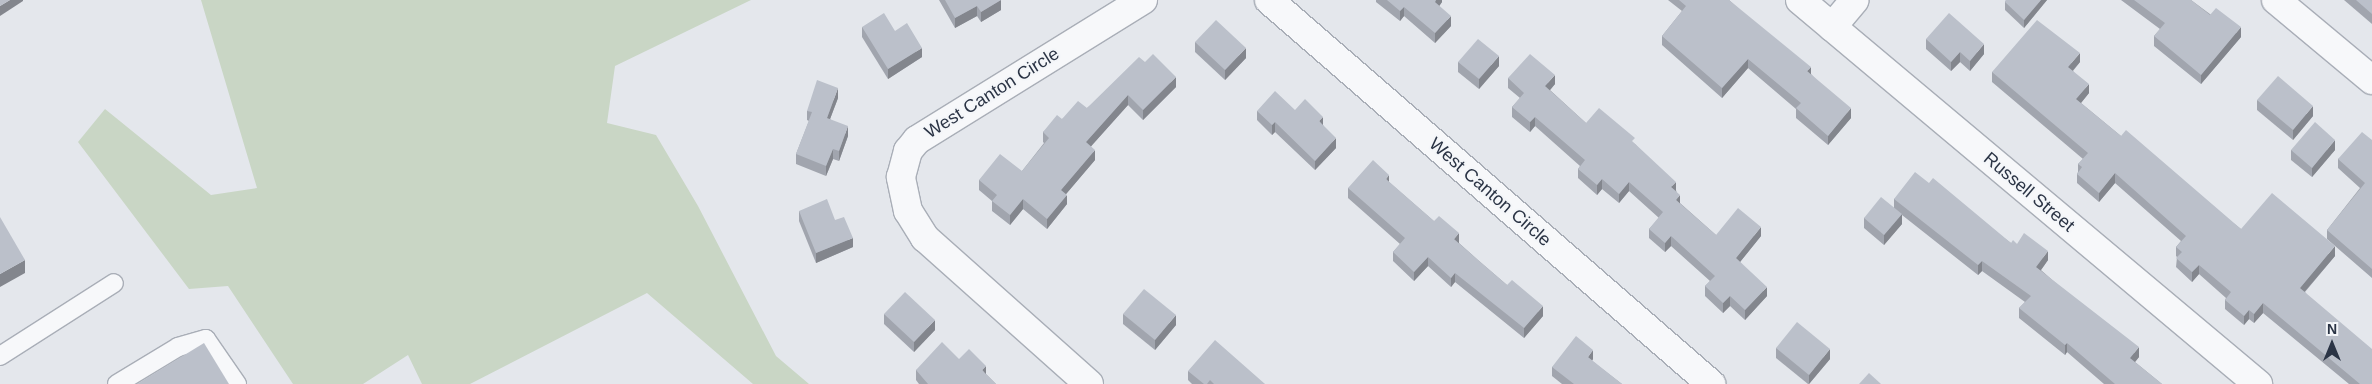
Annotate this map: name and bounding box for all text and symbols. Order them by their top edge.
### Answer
street label: West Canton Circle [921,43,1063,143]
street label: West Canton Circle [1425,133,1555,251]
street label: Russell Street [1979,148,2079,236]
north arrow [2307,319,2357,369]
text: N [2327,321,2337,337]

